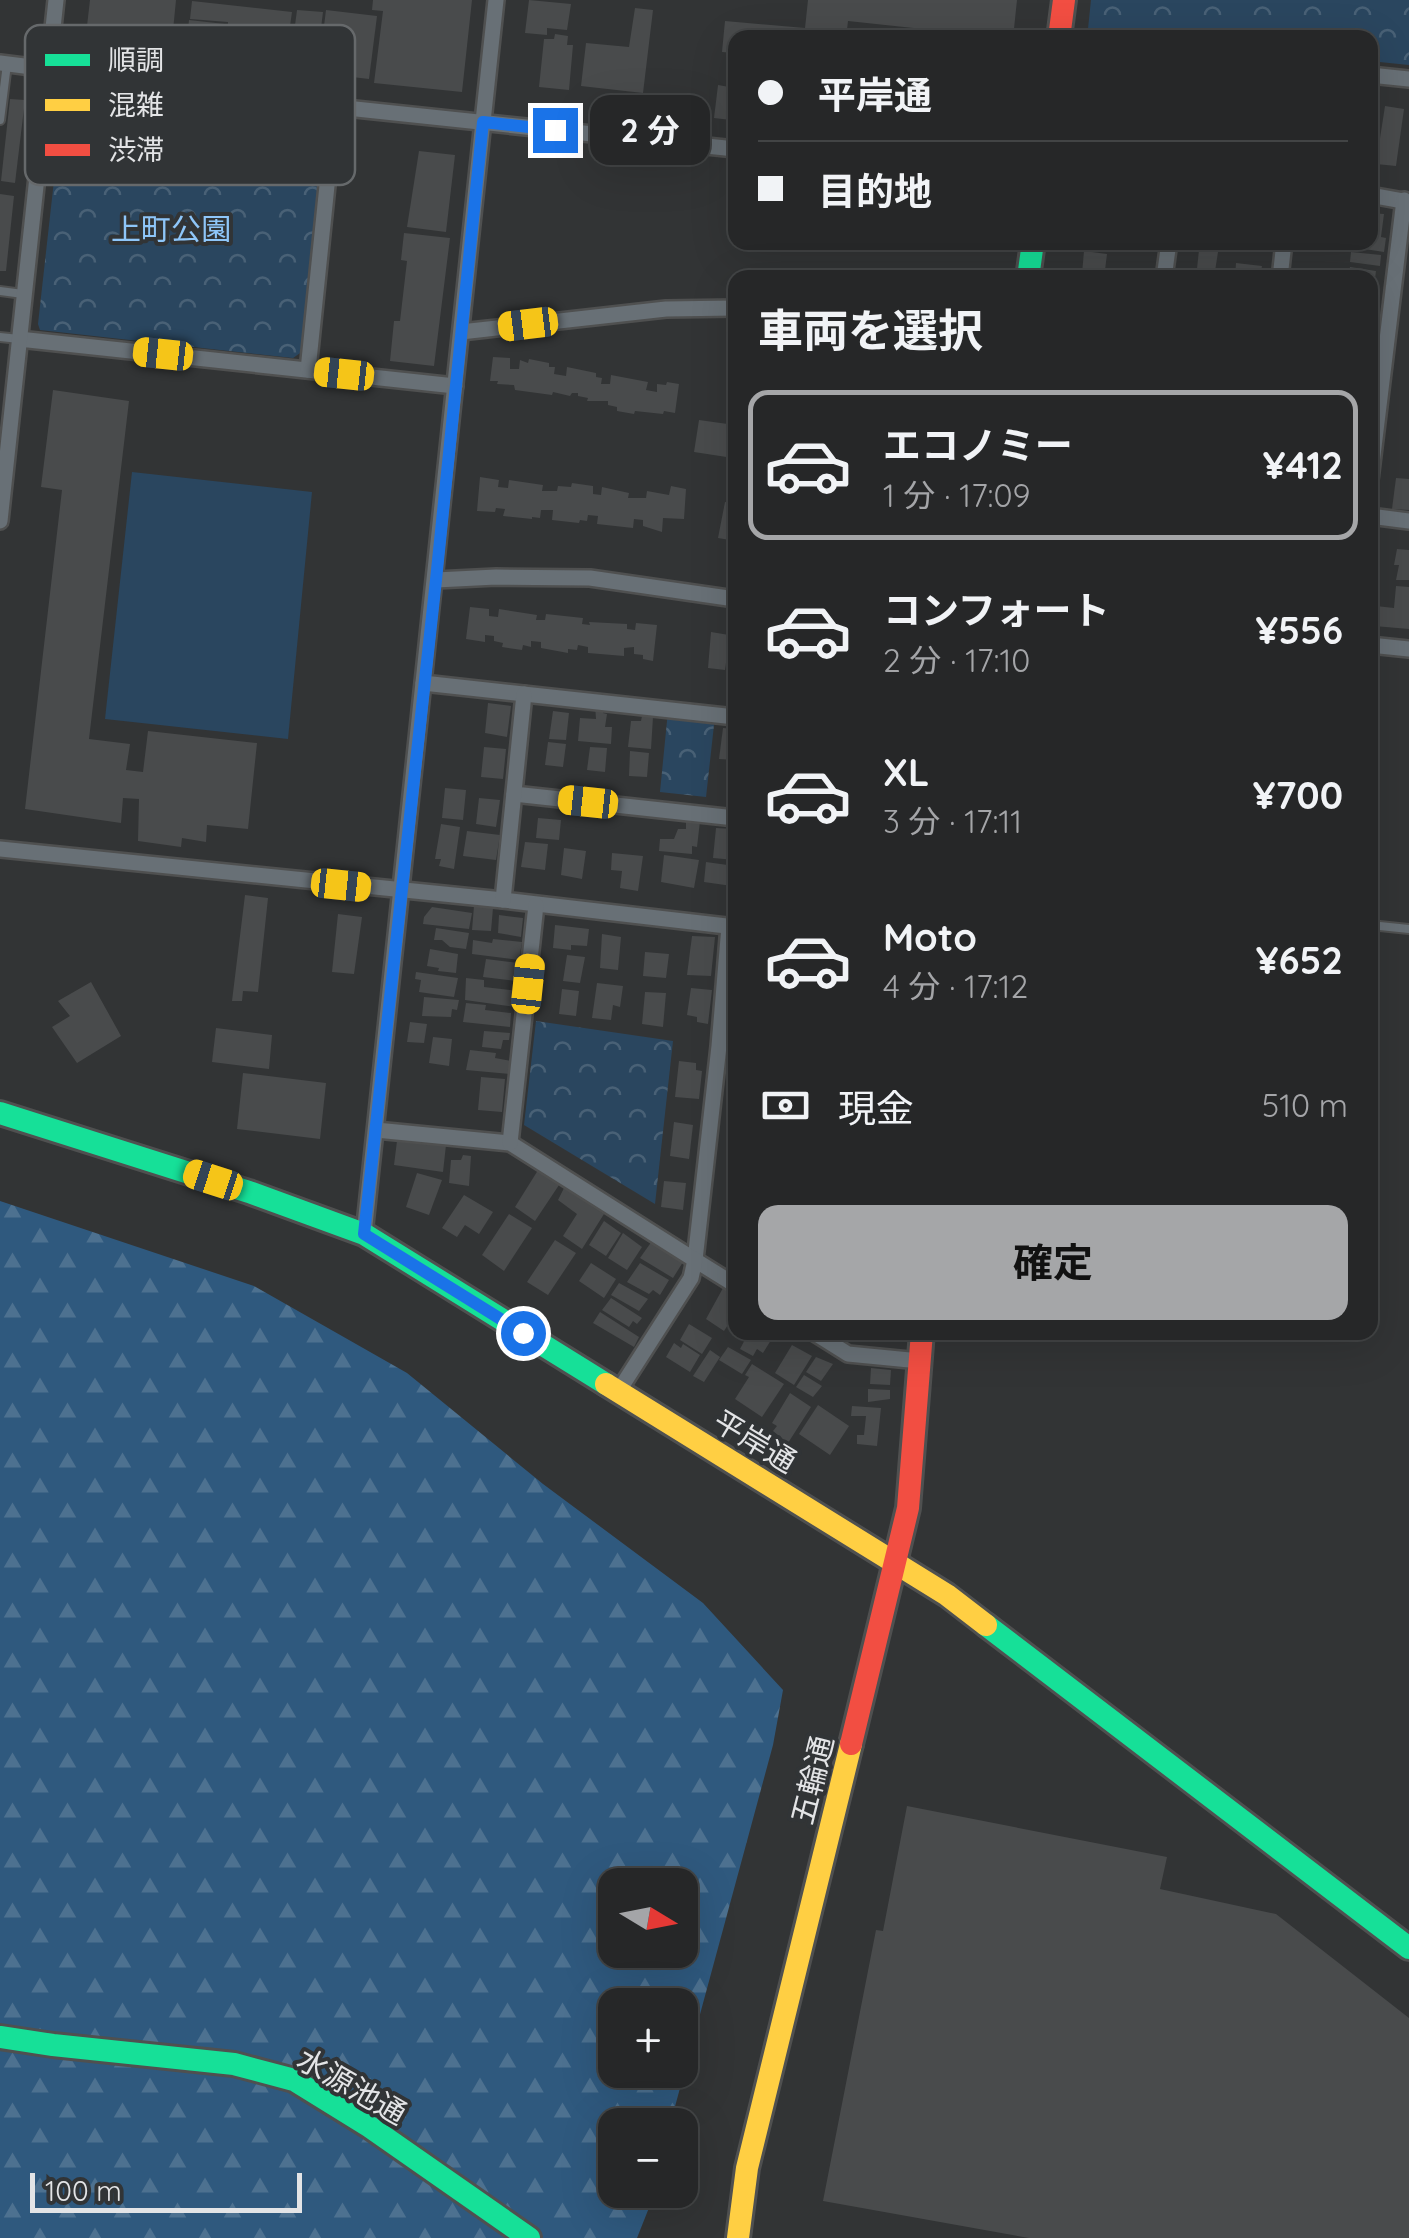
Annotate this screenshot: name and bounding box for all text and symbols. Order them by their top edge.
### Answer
legend [25,25,355,185]
text: 順調 [108,42,164,77]
text: 平岸通 [818,71,932,119]
text: 混雑 [108,87,164,122]
callout: 2 分 [590,95,710,165]
route end [533,108,578,153]
text: 2 分 [620,110,680,150]
text: 渋滞 [108,132,164,167]
text: 目的地 [818,167,932,215]
park label: 上町公園 [111,210,231,248]
text: 車両を選択 [758,302,983,358]
car [496,305,560,343]
car [132,336,194,372]
car [313,356,375,392]
icon: car [763,420,853,510]
text: エコノミー [883,421,1073,469]
text: ¥412 [1263,441,1343,489]
text: 1 分 · 17:09 [883,475,1030,515]
icon: car [763,585,853,675]
text: コンフォート [883,586,1110,634]
text: ¥556 [1256,606,1343,654]
text: 2 分 · 17:10 [883,640,1030,680]
text: XL [883,748,929,796]
icon: car [763,750,853,840]
text: ¥700 [1253,771,1343,819]
car [557,784,619,820]
text: 3 分 · 17:11 [883,801,1022,841]
car [310,867,372,903]
text: Moto [883,913,977,961]
icon: car [763,915,853,1005]
text: ¥652 [1256,936,1343,984]
car [510,953,546,1015]
text: 4 分 · 17:12 [883,966,1028,1006]
icon: cash [758,1078,813,1133]
text: 現金 [838,1084,914,1132]
text: 510 m [1262,1085,1348,1125]
car [180,1156,246,1204]
button: 確定 [758,1205,1348,1320]
route start [501,1311,546,1356]
street label: 平岸通 [707,1402,803,1480]
street label: 五輪通 [783,1732,841,1828]
north arrow [598,1868,698,1968]
map controls [598,1868,698,2208]
button: + [598,1988,698,2088]
street label: 水源池通 [291,2040,413,2132]
button: − [598,2108,698,2208]
scale bar [30,2168,302,2212]
text: 100 m [45,2173,122,2208]

